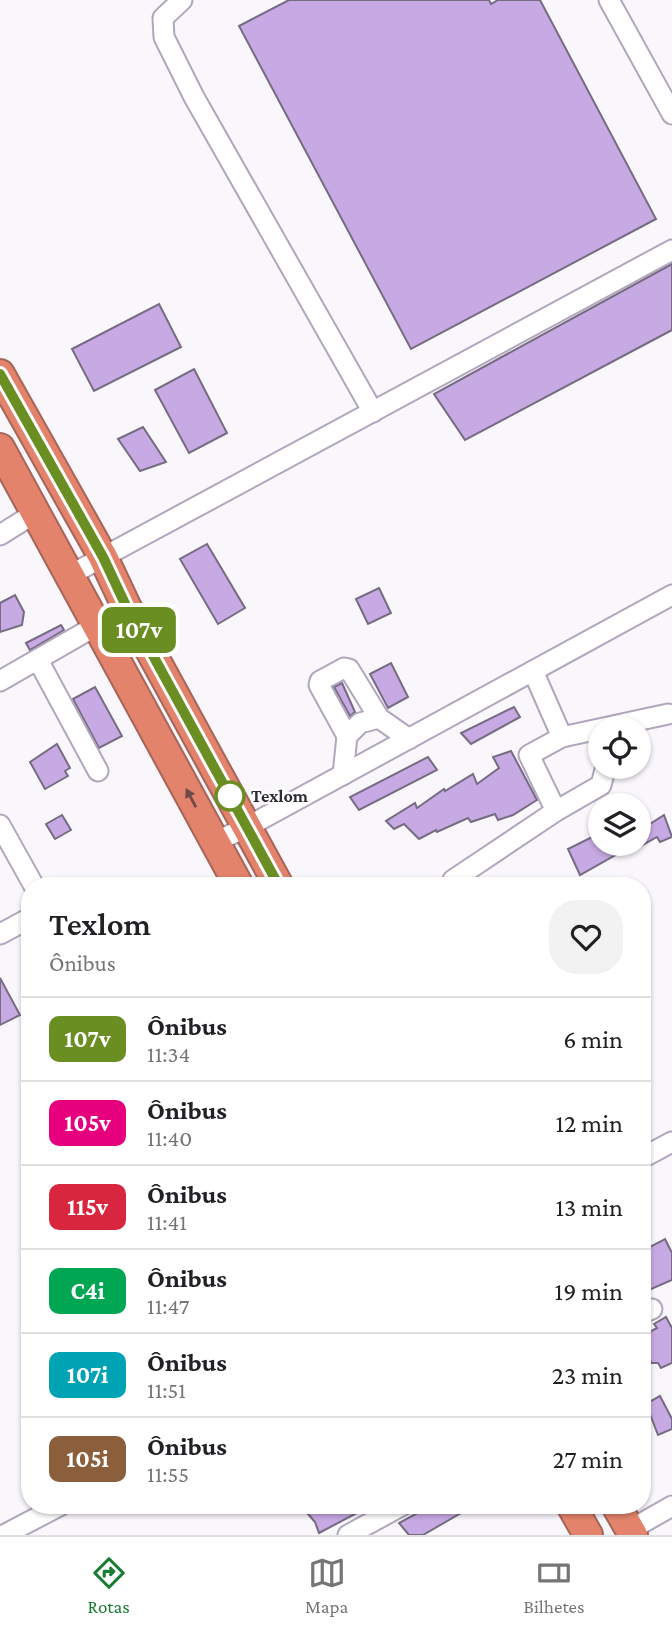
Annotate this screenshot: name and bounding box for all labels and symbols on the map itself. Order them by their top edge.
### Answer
line badge: 107v [90,607,188,653]
marker: Texlom [215,781,245,811]
place label: Texlom [251,786,309,806]
one-way arrow [185,788,197,807]

